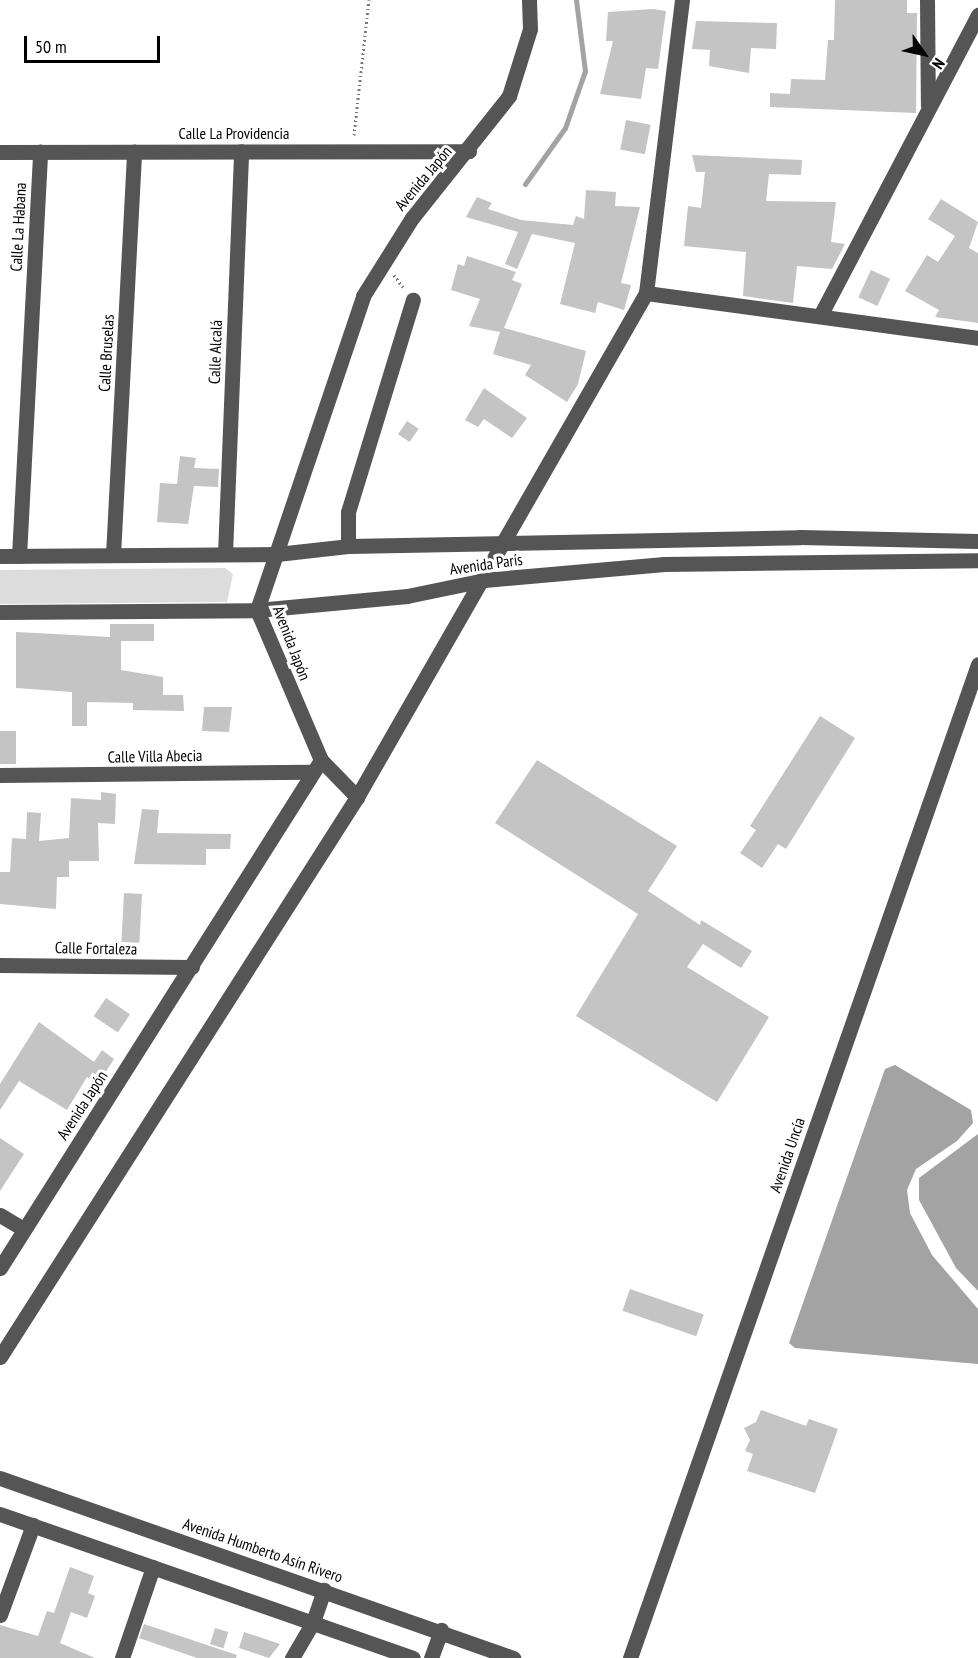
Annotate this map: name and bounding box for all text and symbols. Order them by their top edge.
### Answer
scale bar [27,24,164,62]
north arrow [894,24,954,84]
text: 50 m [35,35,67,58]
text: N [928,55,950,73]
street label: Calle La Providencia [179,123,289,143]
street label: Avenida Japón [390,142,456,214]
street label: Calle La Habana [6,182,30,272]
street label: Calle Bruselas [94,314,118,392]
street label: Calle Alcalá [204,319,226,385]
street label: Avenida París [448,549,524,579]
street label: Avenida Japón [269,603,315,683]
street label: Calle Villa Abecia [107,746,203,766]
street label: Calle Fortaleza [55,938,137,958]
street label: Avenida Japón [53,1067,111,1143]
street label: Avenida Uncía [765,1115,809,1195]
street label: Avenida Humberto Asín Rivero [180,1514,346,1586]

